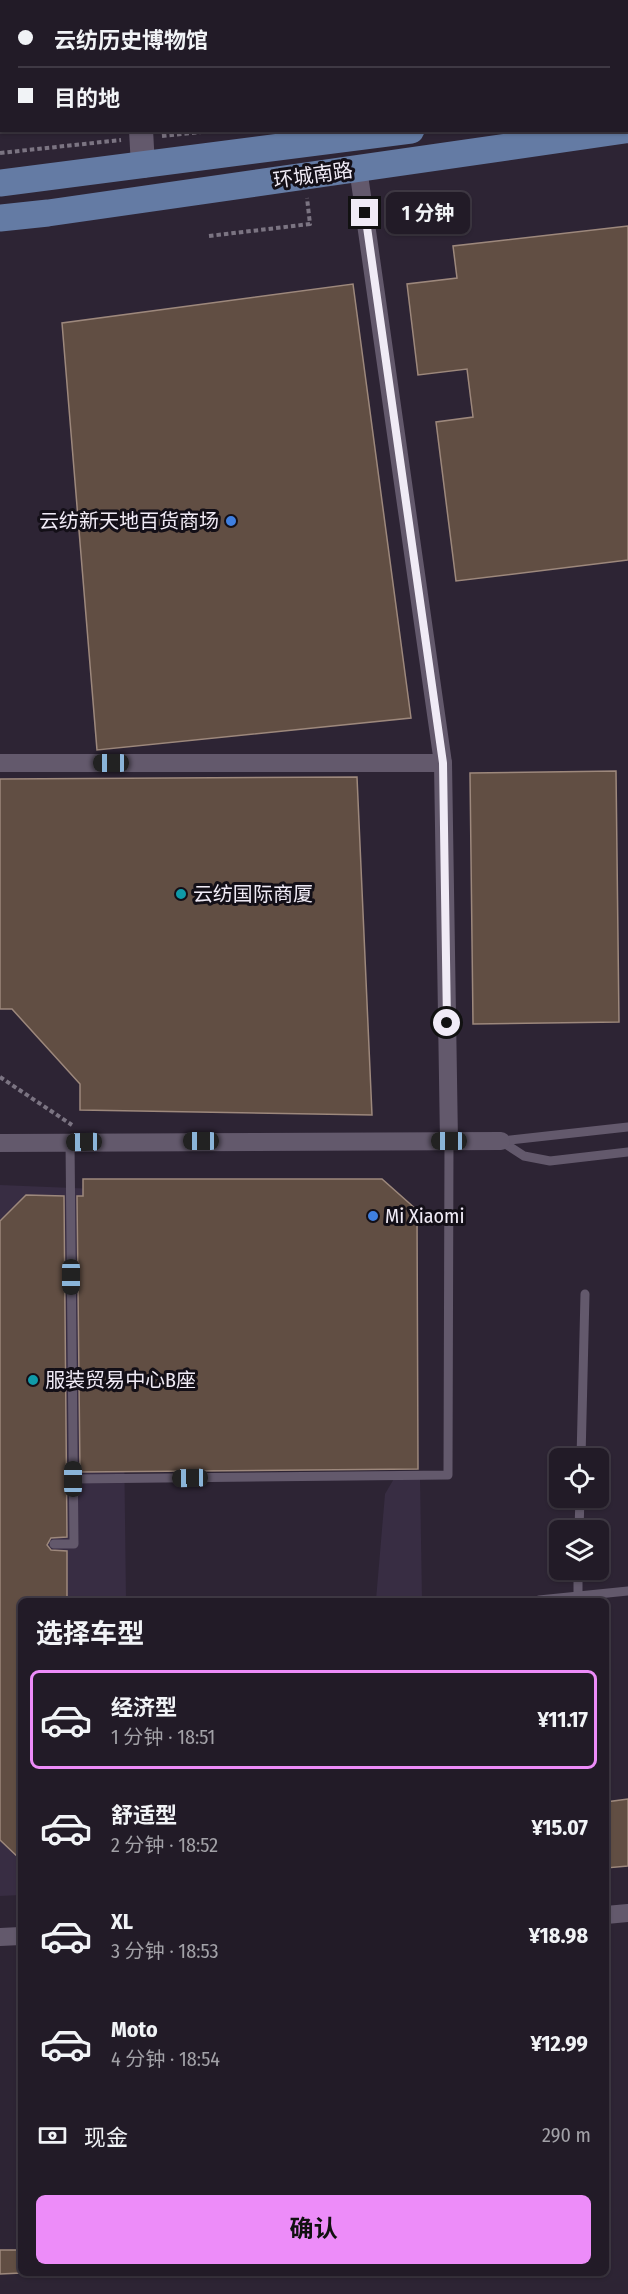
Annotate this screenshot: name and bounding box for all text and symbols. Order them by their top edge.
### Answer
text: 云纺历史博物馆 [54,27,208,54]
text: 目的地 [54,85,120,112]
street label: 环城南路 [272,158,354,192]
callout: 1 分钟 [386,192,470,234]
route end [351,199,378,226]
text: 1 分钟 [402,201,454,225]
place label: 云纺新天地百货商场 [39,509,219,533]
marker: 云纺新天地百货商场 [224,514,238,528]
car [93,754,129,772]
place label: 云纺国际商厦 [193,882,313,906]
marker: 云纺国际商厦 [174,887,188,901]
route start [433,1009,460,1036]
car [183,1132,219,1150]
car [431,1132,467,1150]
car [66,1133,102,1151]
place label: Mi Xiaomi [385,1204,465,1228]
marker: Mi Xiaomi [366,1209,380,1223]
car [62,1259,80,1295]
place label: 服装贸易中心B座 [45,1368,196,1392]
marker: 服装贸易中心B座 [26,1373,40,1387]
map controls [549,1448,609,1580]
button: locate [549,1448,609,1508]
car [64,1461,82,1497]
car [172,1469,208,1487]
button: layers [549,1520,609,1580]
text: 选择车型 [36,1618,144,1650]
icon: car [39,1693,93,1747]
text: 经济型 [111,1694,177,1721]
text: ¥11.17 [538,1706,588,1733]
text: 1 分钟 · 18:51 [111,1725,215,1749]
icon: car [39,1801,93,1855]
text: 舒适型 [111,1802,177,1829]
text: ¥15.07 [531,1814,588,1841]
text: 2 分钟 · 18:52 [111,1833,218,1857]
text: XL [111,1908,133,1935]
icon: car [39,1909,93,1963]
text: ¥18.98 [529,1922,588,1949]
text: 3 分钟 · 18:53 [111,1939,219,1963]
text: Moto [111,2016,158,2043]
icon: car [39,2017,93,2071]
text: ¥12.99 [530,2030,588,2057]
text: 4 分钟 · 18:54 [111,2047,220,2071]
icon: cash [36,2119,69,2152]
text: 290 m [542,2123,591,2147]
text: 现金 [84,2124,128,2151]
button: 确认 [36,2195,591,2264]

